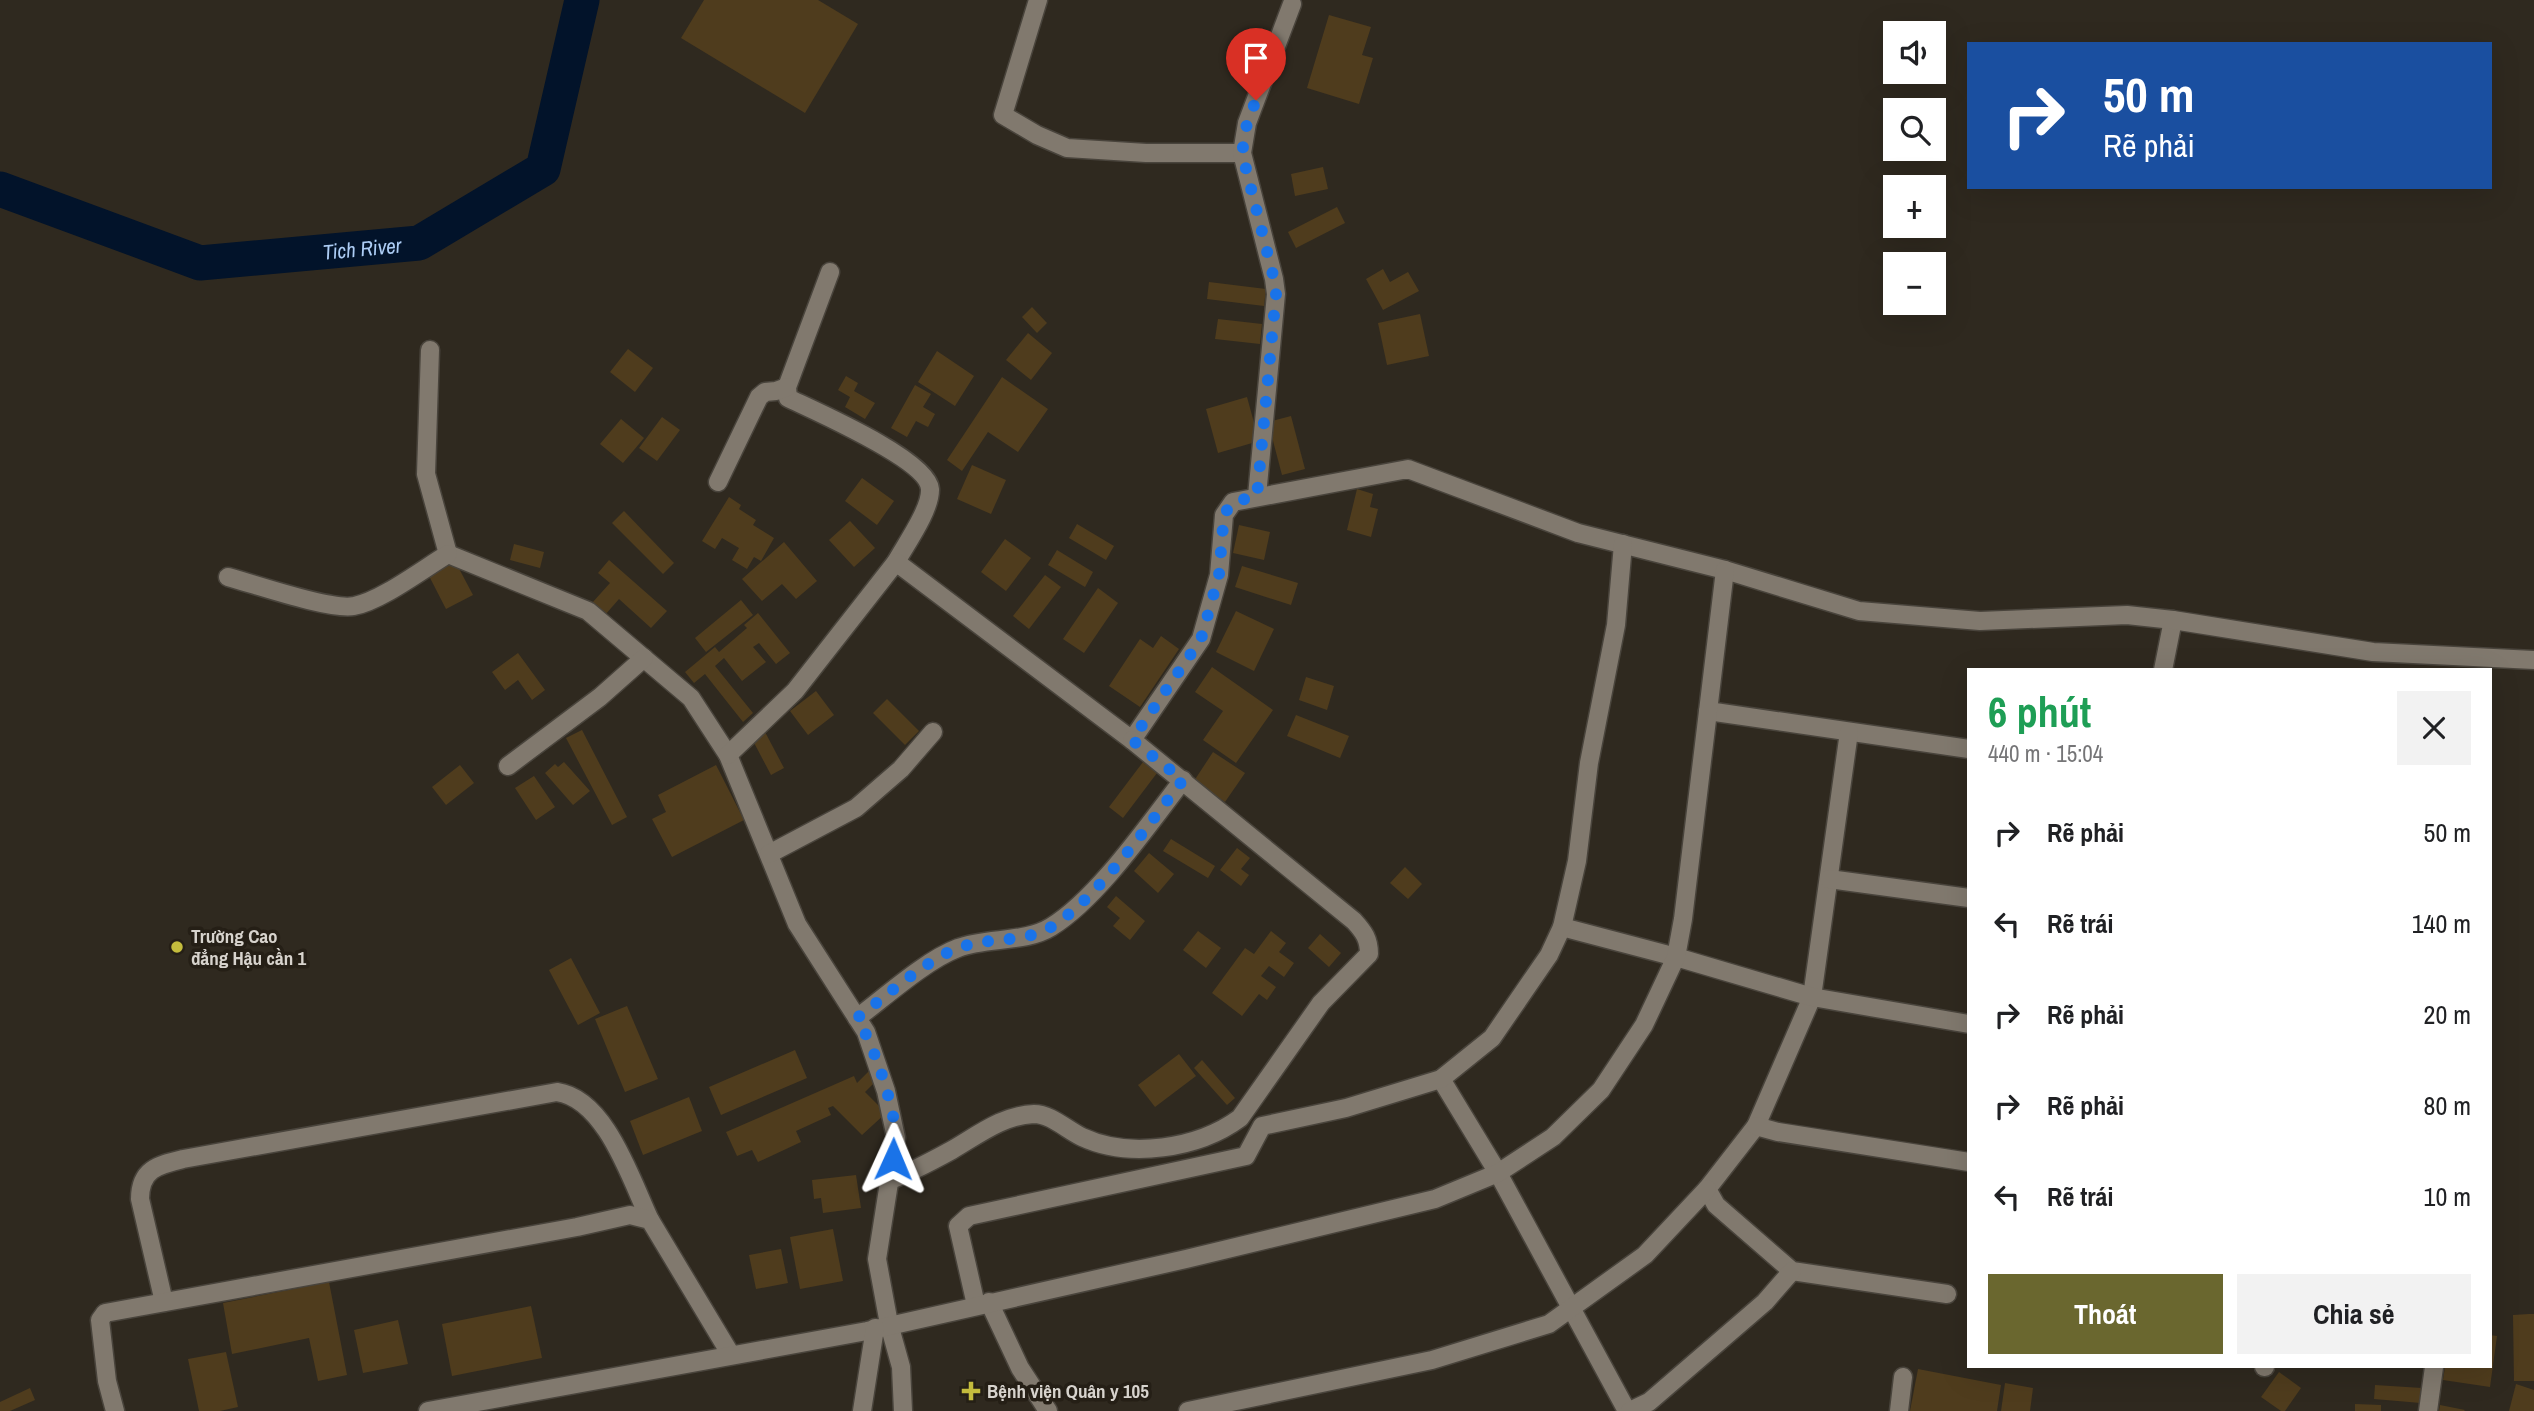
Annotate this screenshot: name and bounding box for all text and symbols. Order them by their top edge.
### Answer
map controls [1883,21,1946,315]
button: sound [1883,21,1946,84]
pin [1226,28,1286,100]
icon: arrive [1237,39,1275,77]
text: 50 m [2103,61,2195,127]
icon: right [1988,70,2079,161]
button: search [1883,98,1946,161]
text: Rẽ phải [2103,124,2195,167]
button: + [1883,175,1946,238]
water label: Tich River [322,230,404,266]
button: − [1883,252,1946,315]
text: 6 phút [1988,684,2091,740]
button: close [2397,691,2471,765]
text: 440 m · 15:04 [1988,738,2103,769]
icon: right [1988,814,2026,852]
text: Rẽ phải [2047,815,2124,850]
text: 50 m [2424,815,2471,850]
icon: left [1988,905,2026,943]
text: Rẽ trái [2047,906,2113,941]
text: 140 m [2412,906,2471,941]
place label: Trường Cao đẳng Hậu cần 1 [191,923,306,971]
marker: Trường Cao đẳng Hậu cần 1 [169,939,185,955]
icon: right [1988,996,2026,1034]
text: Rẽ phải [2047,997,2124,1032]
text: 20 m [2424,997,2471,1032]
icon: right [1988,1087,2026,1125]
text: Rẽ phải [2047,1088,2124,1123]
text: 80 m [2424,1088,2471,1123]
position arrow [856,1122,930,1196]
icon: left [1988,1178,2026,1216]
text: Rẽ trái [2047,1179,2113,1214]
text: 10 m [2424,1179,2471,1214]
button: Thoát [1988,1274,2223,1354]
button: Chia sẻ [2237,1274,2471,1354]
place label: Bệnh viện Quân y 105 [987,1378,1149,1404]
marker: Bệnh viện Quân y 105 [961,1381,981,1401]

